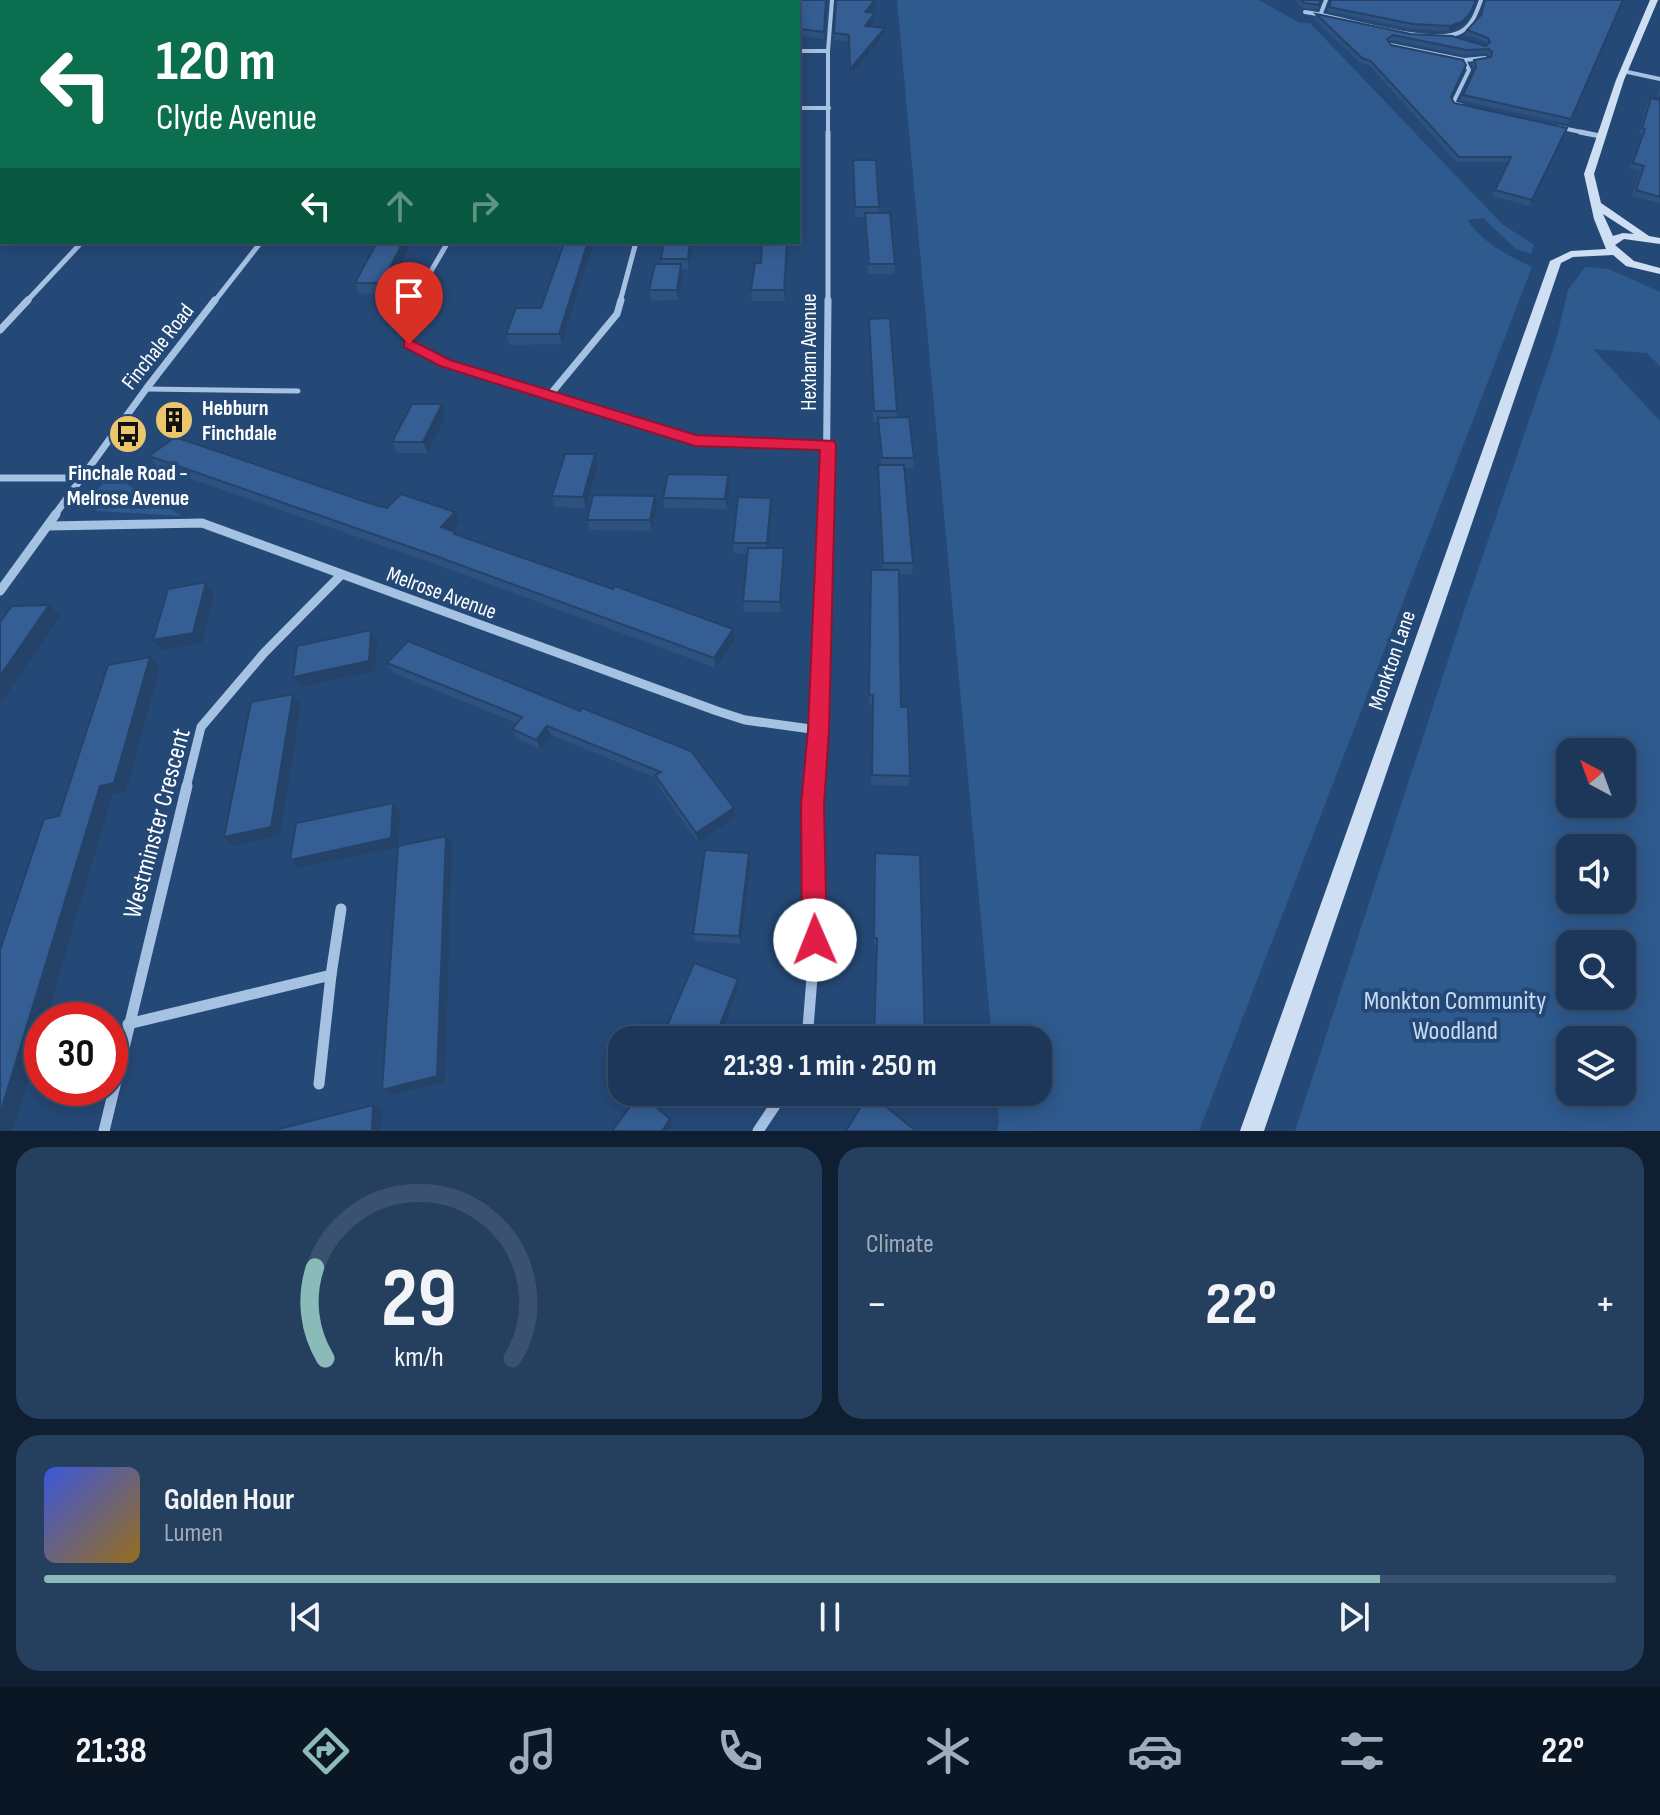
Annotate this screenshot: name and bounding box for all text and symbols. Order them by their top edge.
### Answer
text: 120 m [156,29,276,96]
icon: left [24,32,128,136]
text: Clyde Avenue [156,97,317,140]
icon: left [294,184,338,228]
icon: ahead [378,184,422,228]
icon: right [462,184,506,228]
pin [375,262,443,344]
icon: arrive [387,274,431,318]
street label: Hexham Avenue [796,293,823,411]
street label: Finchale Road [116,298,200,395]
place label: Hebburn Finchdale [202,395,277,447]
building icon: Hebburn Finchdale [153,399,195,441]
bus stop icon: Finchale Road - Melrose Avenue [107,413,149,455]
place label: Finchale Road - Melrose Avenue [67,460,189,512]
street label: Melrose Avenue [383,561,500,626]
street label: Monkton Lane [1363,607,1422,714]
street label: Westminster Crescent [117,725,198,922]
north arrow [1556,738,1636,818]
map controls [1556,738,1636,1106]
button: sound [1556,834,1636,914]
position arrow [773,898,857,982]
button: search [1556,930,1636,1010]
park label: Monkton Community Woodland [1364,986,1546,1047]
speed limit sign: 30 [24,1002,128,1106]
button: layers [1556,1026,1636,1106]
text: 21:39 · 1 min · 250 m [723,1048,937,1084]
text: Climate [866,1229,934,1260]
text: 29 [381,1250,457,1350]
text: 22° [1205,1269,1277,1341]
text: − [866,1278,888,1331]
text: + [1594,1278,1616,1331]
text: km/h [394,1340,444,1375]
text: Golden Hour [164,1482,294,1518]
text: Lumen [164,1518,223,1549]
icon: previous [284,1595,328,1639]
icon: pause [808,1595,852,1639]
icon: next [1332,1595,1376,1639]
icon: directions [298,1723,354,1779]
icon: music [505,1723,561,1779]
icon: phone [712,1723,768,1779]
icon: climate [920,1723,976,1779]
icon: car [1127,1723,1183,1779]
icon: filters [1334,1723,1390,1779]
text: 21:38 [76,1730,147,1773]
text: 22° [1541,1730,1584,1773]

